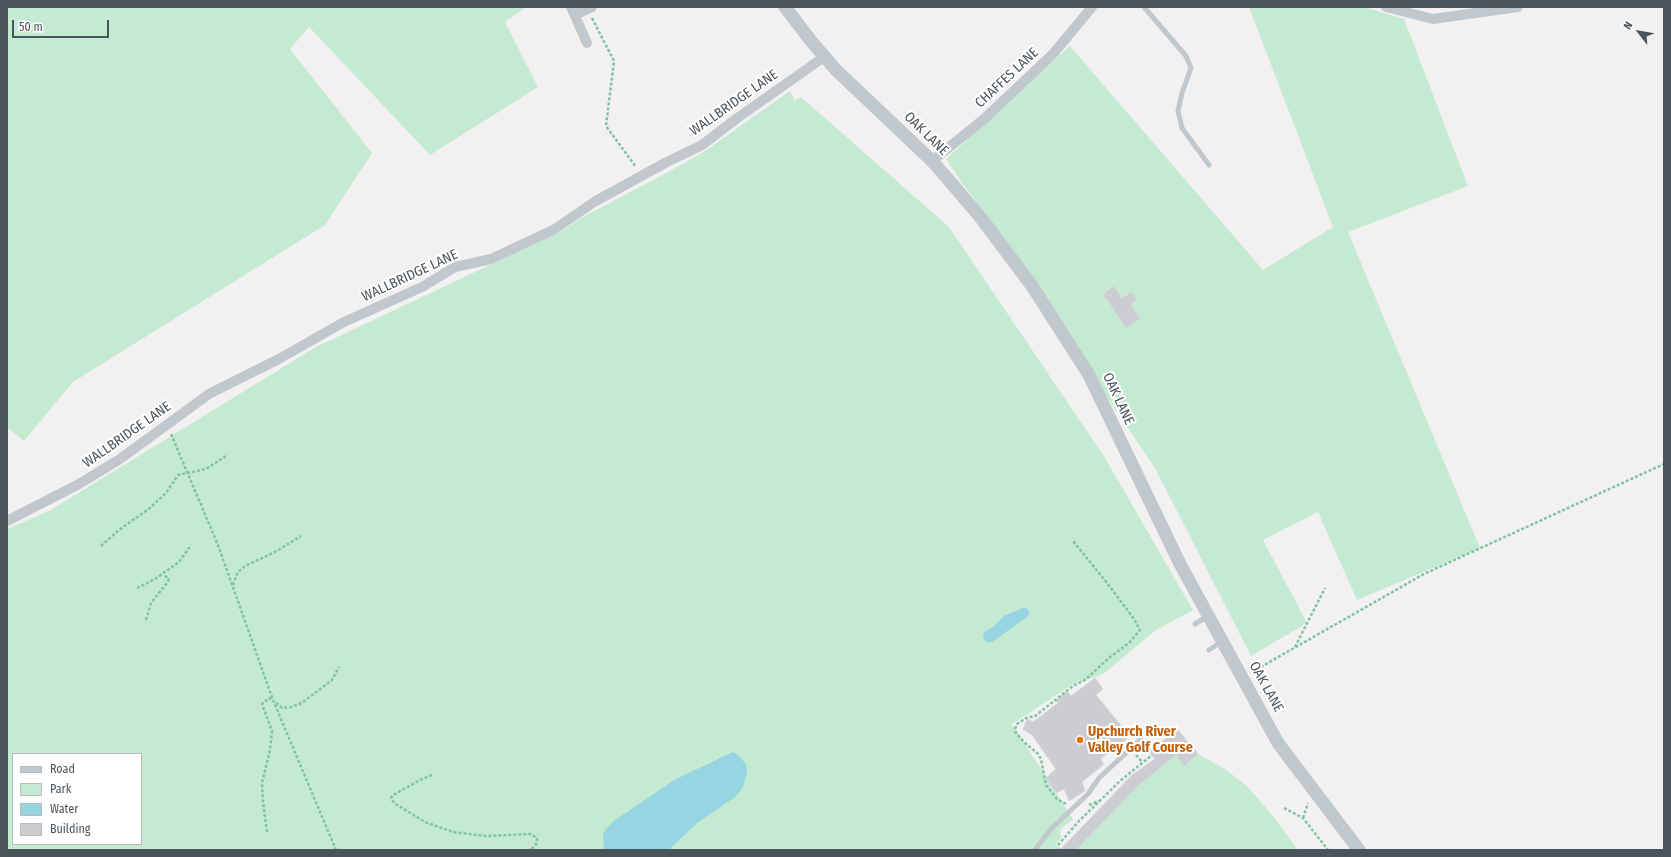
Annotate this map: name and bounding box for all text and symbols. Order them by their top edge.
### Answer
scale bar [14,12,111,38]
north arrow [1619,12,1659,52]
text: N [1621,19,1636,32]
text: 50 m [19,20,43,34]
street label: CHAFFES LANE [972,44,1042,112]
street label: WALLBRIDGE LANE [687,66,781,140]
street label: OAK LANE [900,109,952,159]
street label: WALLBRIDGE LANE [359,246,461,306]
street label: OAK LANE [1099,370,1137,428]
street label: WALLBRIDGE LANE [80,398,174,472]
street label: OAK LANE [1245,659,1287,715]
place label: Upchurch River Valley Golf Course [1088,724,1193,756]
marker: Upchurch River Valley Golf Course [1075,735,1085,745]
legend [12,753,142,845]
text: Road [50,762,75,776]
text: Park [50,782,71,796]
text: Water [50,802,78,816]
text: Building [50,822,90,836]

